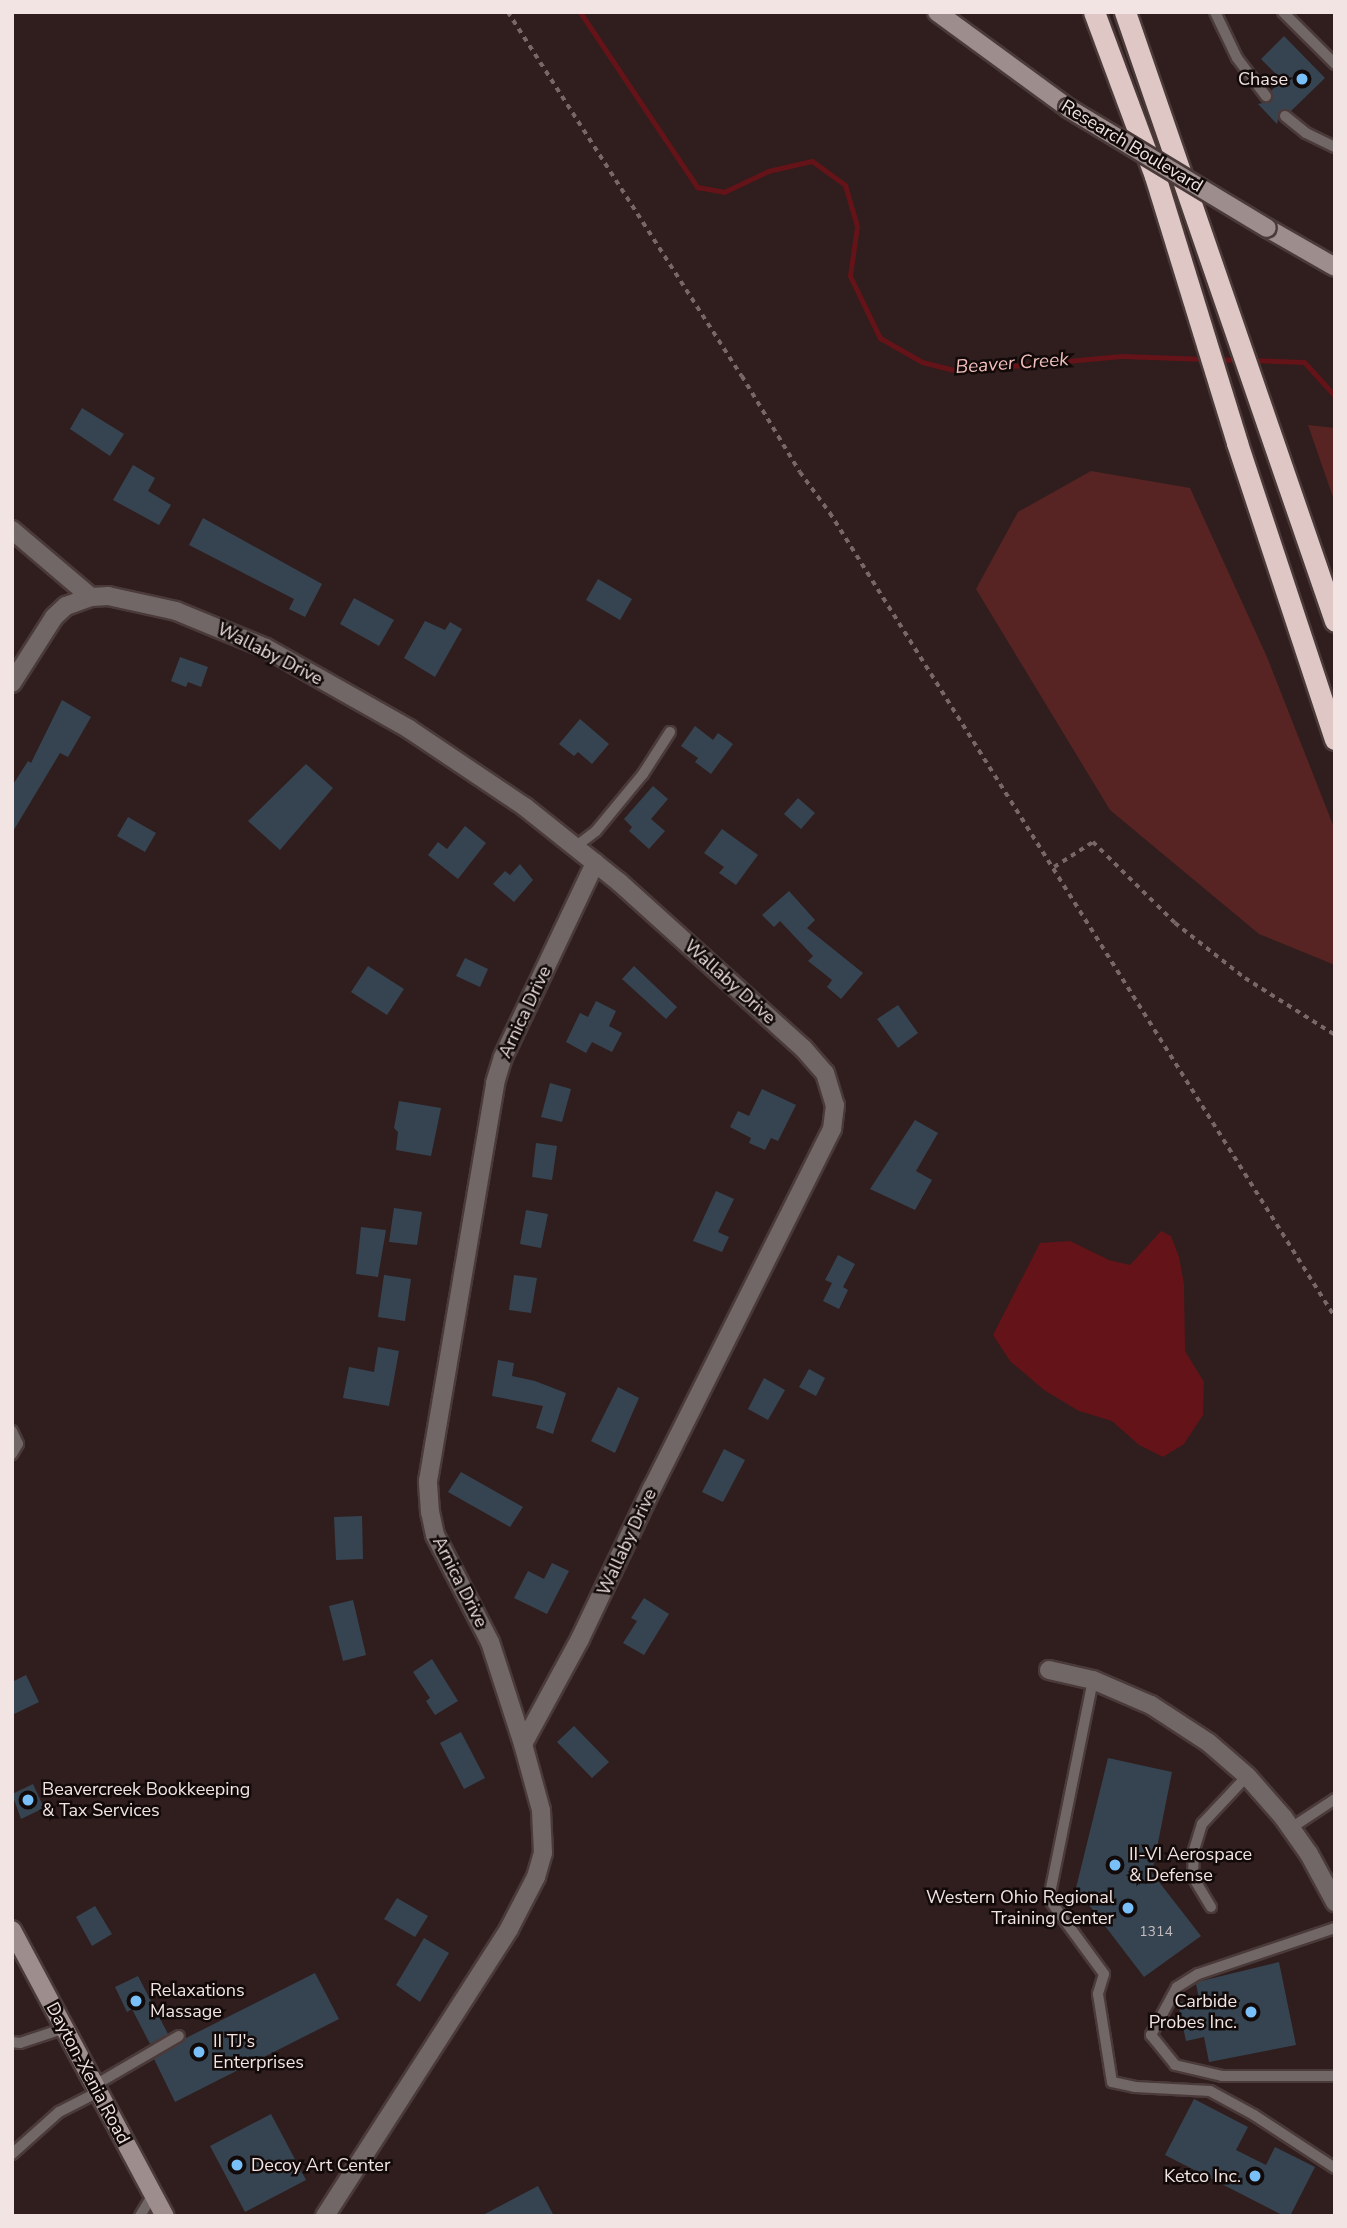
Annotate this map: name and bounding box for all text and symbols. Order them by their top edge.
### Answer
place label: Chase [1238,68,1288,90]
marker: Chase [1294,71,1310,87]
street label: Research Boulevard [1057,95,1207,197]
water label: Beaver Creek [955,349,1069,379]
street label: Wallaby Drive [214,618,326,690]
street label: Wallaby Drive [680,935,780,1029]
street label: Arnica Drive [494,963,556,1061]
street label: Wallaby Drive [593,1485,661,1599]
street label: Arnica Drive [428,1533,492,1631]
place label: Beavercreek Bookkeeping & Tax Services [42,1779,250,1822]
marker: Beavercreek Bookkeeping & Tax Services [20,1792,36,1808]
place label: II-VI Aerospace & Defense [1129,1844,1252,1886]
marker: II-VI Aerospace & Defense [1107,1857,1123,1873]
place label: Western Ohio Regional Training Center [926,1887,1114,1930]
marker: Western Ohio Regional Training Center [1120,1900,1136,1916]
house number: 1314 [1139,1924,1173,1940]
place label: Relaxations Massage [150,1980,245,2022]
place label: Carbide Probes Inc. [1149,1991,1237,2034]
marker: Relaxations Massage [128,1993,144,2009]
street label: Dayton-Xenia Road [42,1998,134,2148]
marker: Carbide Probes Inc. [1243,2004,1259,2020]
place label: II TJ's Enterprises [213,2031,304,2074]
marker: II TJ's Enterprises [191,2044,207,2060]
place label: Decoy Art Center [251,2154,390,2176]
marker: Decoy Art Center [229,2157,245,2173]
place label: Ketco Inc. [1164,2165,1241,2187]
marker: Ketco Inc. [1247,2168,1263,2184]

